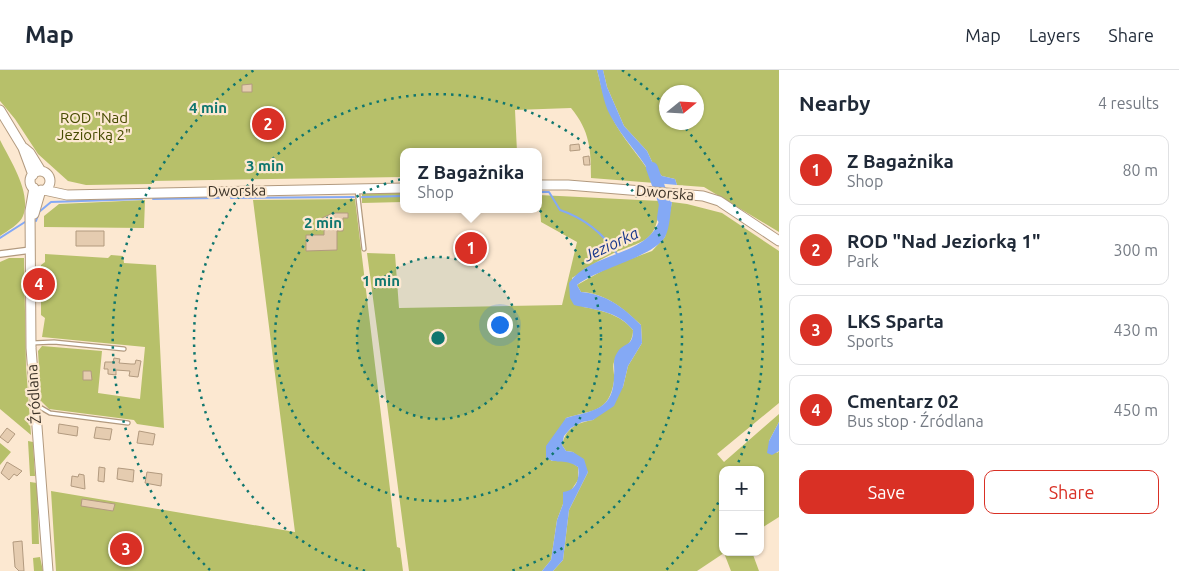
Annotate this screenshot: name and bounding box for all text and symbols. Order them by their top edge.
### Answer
text: Map [25,21,74,48]
text: Map [965,25,1001,45]
text: Layers [1029,25,1080,45]
text: Share [1108,25,1154,45]
north arrow [659,85,704,130]
text: Nearby [799,91,870,115]
text: 4 results [1098,94,1159,112]
text: 4 min [189,99,227,116]
pin: 2 [252,105,284,143]
park label: ROD "Nad Jeziorką 2" [57,109,131,143]
popup [400,148,542,213]
text: Z Bagażnika [847,150,954,172]
text: 3 min [246,157,284,174]
text: Z Bagażnika [418,161,524,183]
text: 1 [811,161,821,179]
text: 80 m [1122,161,1158,179]
text: Shop [847,172,883,190]
street label: Dworska [208,181,266,200]
street label: Dworska [635,181,695,204]
text: Shop [418,183,454,201]
text: 2 min [304,214,342,231]
water label: Jeziorka [580,223,641,265]
pin: 1 [455,229,487,267]
text: ROD "Nad Jeziorką 1" [847,230,1041,252]
text: 2 [811,241,821,259]
text: 300 m [1113,241,1158,259]
text: Park [847,252,879,270]
pin: 4 [23,265,55,303]
text: 1 min [362,272,400,289]
text: LKS Sparta [847,310,944,332]
your location [487,312,513,338]
text: 3 [811,321,821,339]
text: 430 m [1113,321,1158,339]
centre of rings [429,329,447,347]
text: Sports [847,332,893,350]
street label: Źródlana [23,364,44,424]
text: Cmentarz 02 [847,390,959,412]
text: 4 [811,401,821,419]
text: 450 m [1113,401,1158,419]
text: Bus stop · Źródlana [847,412,984,430]
map controls [719,466,764,556]
button: + [719,466,764,511]
button: Save [799,470,974,514]
button: Share [984,470,1159,514]
button: − [719,511,764,556]
pin: 3 [110,530,142,568]

